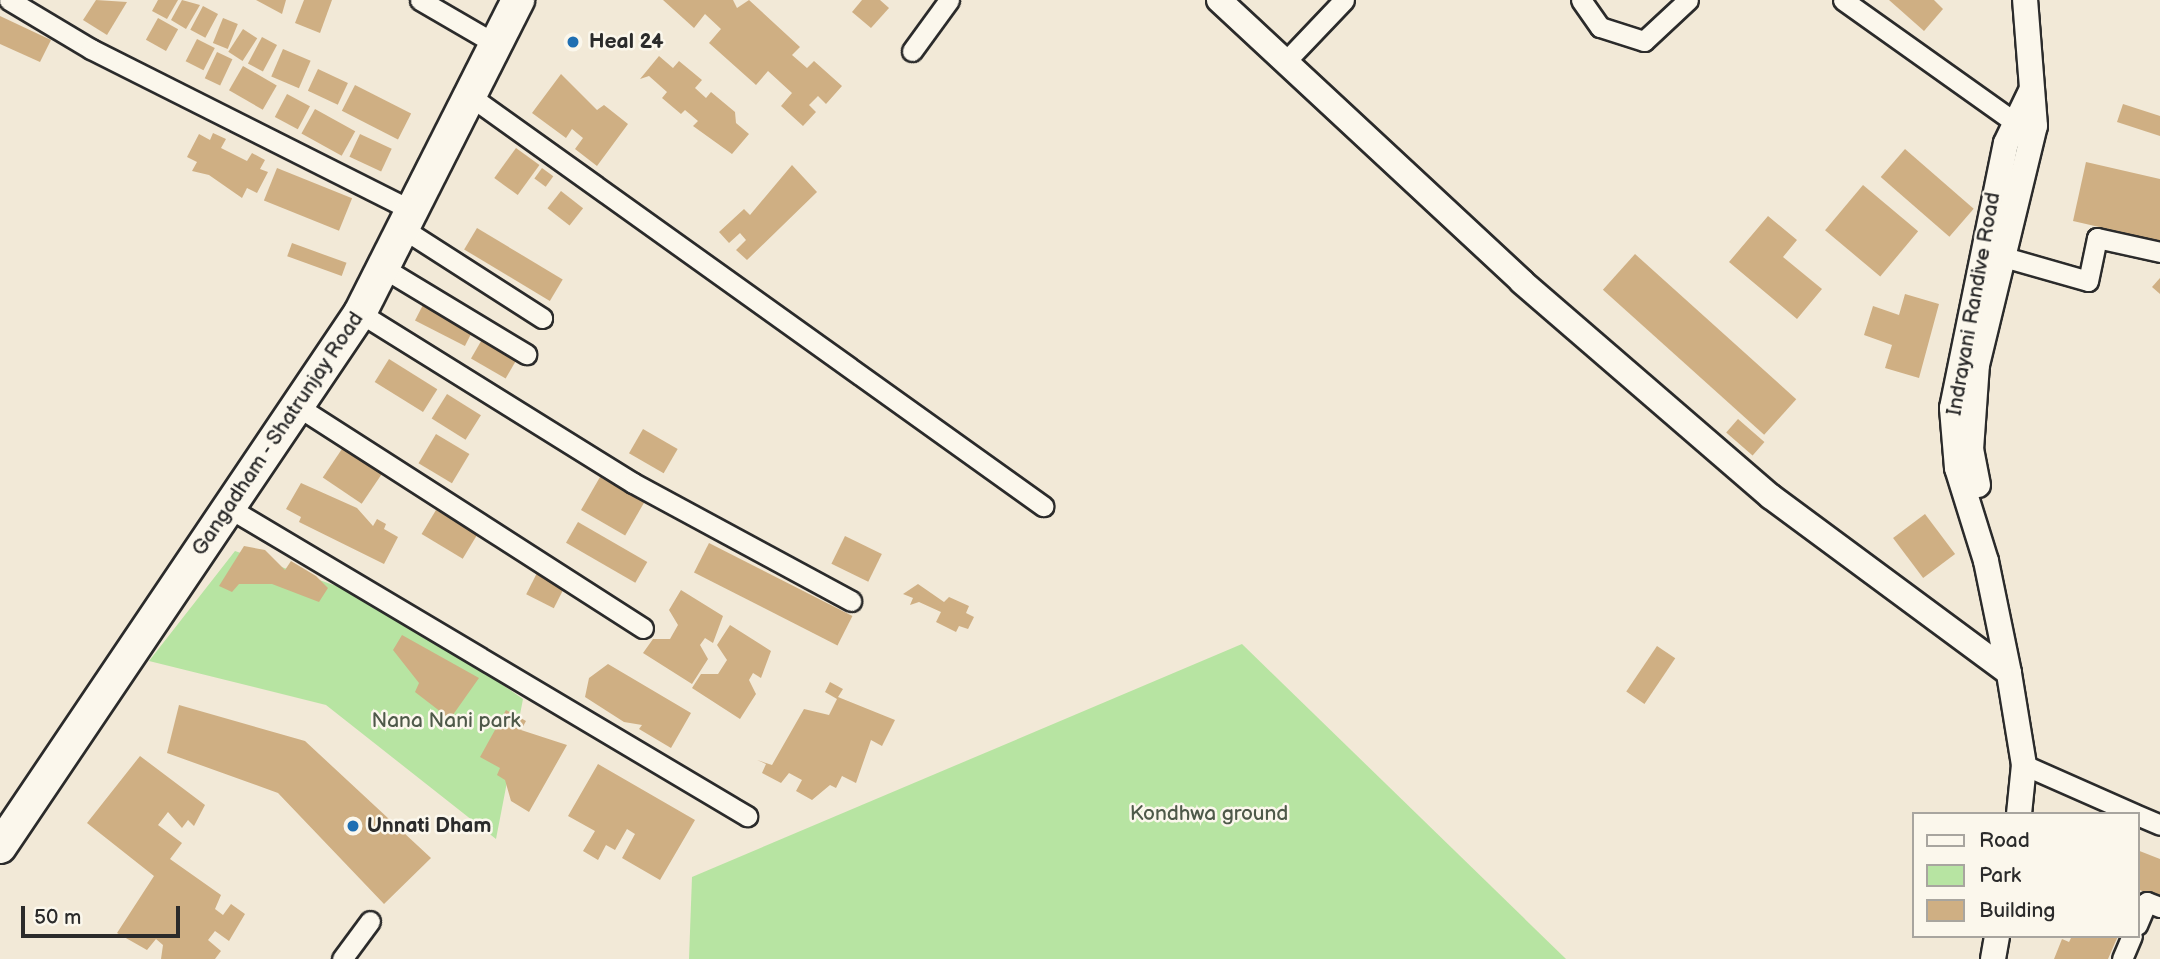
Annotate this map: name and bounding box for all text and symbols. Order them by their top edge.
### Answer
place label: Heal 24 [589,29,664,55]
marker: Heal 24 [563,32,583,52]
street label: Indrayani Randive Road [1942,190,2006,418]
street label: Gangadham - Shatrunjay Road [186,306,370,562]
park label: Nana Nani park [371,708,521,734]
park label: Kondhwa ground [1130,801,1288,827]
legend [1912,812,2139,938]
place label: Unnati Dham [367,813,491,839]
marker: Unnati Dham [345,818,361,834]
text: Road [1979,828,2030,853]
text: Park [1979,863,2021,888]
scale bar [24,892,184,936]
text: Building [1979,898,2055,923]
text: 50 m [34,905,81,930]

